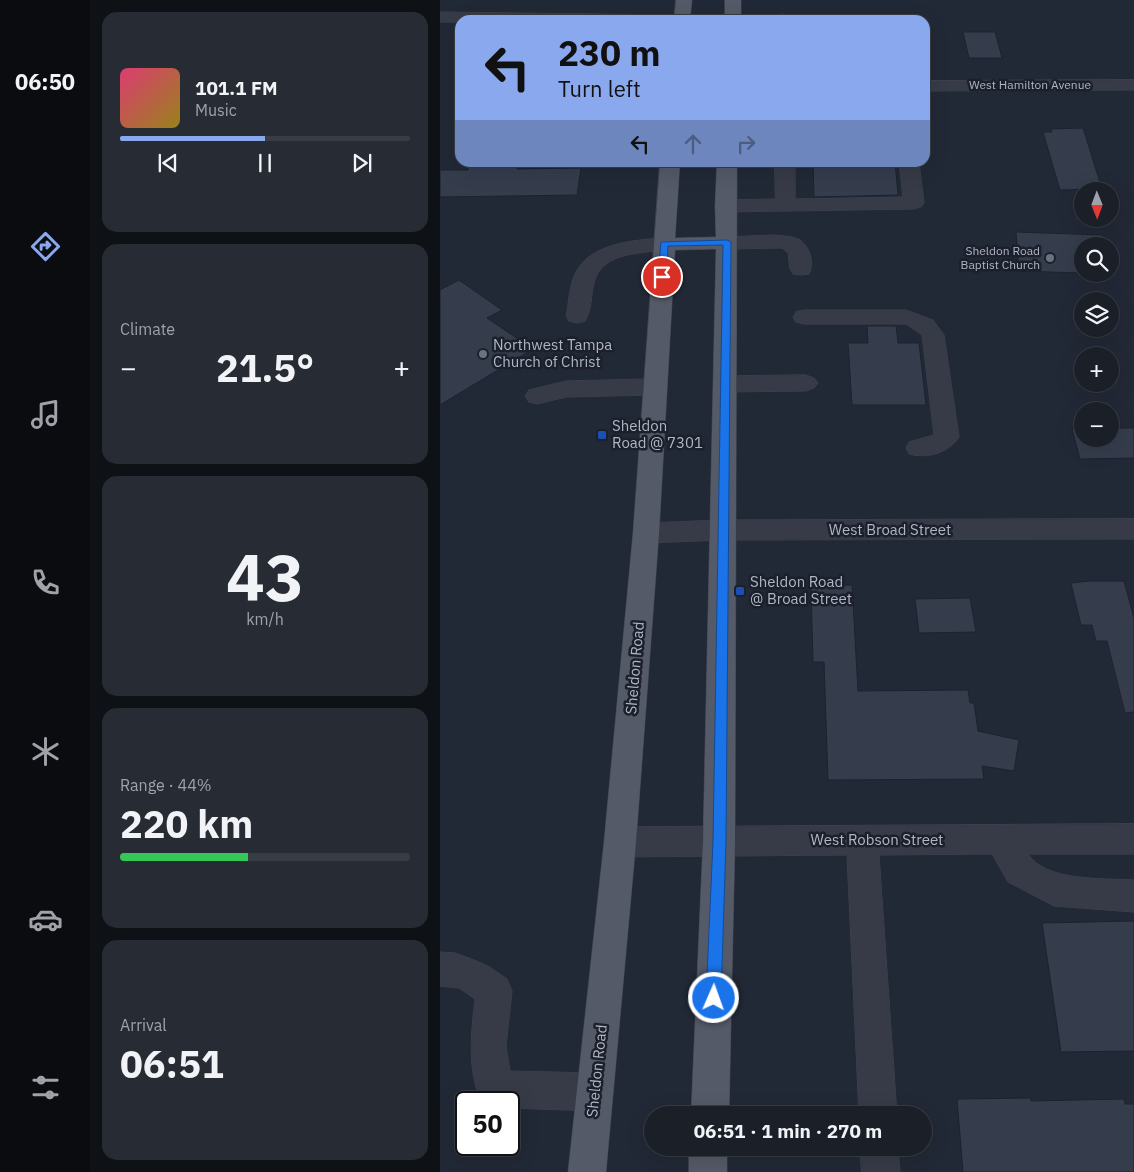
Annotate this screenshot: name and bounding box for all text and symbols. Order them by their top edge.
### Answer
text: 230 m [558,30,661,76]
icon: left [475,35,540,100]
text: 06:50 [15,67,75,96]
text: Turn left [558,74,641,103]
text: 101.1 FM [195,76,278,100]
street label: West Hamilton Avenue [969,77,1091,92]
text: Music [195,100,237,120]
icon: left [626,130,654,158]
icon: ahead [679,130,707,158]
icon: right [732,130,760,158]
icon: previous [154,149,182,177]
icon: pause [251,149,279,177]
icon: next [348,149,376,177]
north arrow [1074,182,1119,228]
map controls [1074,182,1119,447]
icon: directions [28,229,63,264]
button: search [1074,237,1119,282]
place label: Sheldon Road Baptist Church [961,243,1040,272]
marker: Sheldon Road Baptist Church [1044,252,1056,264]
pin [641,256,683,298]
icon: arrive [648,263,676,291]
button: layers [1074,292,1119,337]
text: Climate [120,319,175,339]
place label: Northwest Tampa Church of Christ [493,335,612,371]
text: 21.5° [216,343,314,392]
button: + [1074,347,1119,392]
marker: Northwest Tampa Church of Christ [477,348,489,360]
text: − [120,349,137,386]
text: + [393,349,410,386]
icon: music [28,397,63,432]
button: − [1074,402,1119,447]
place label: Sheldon Road @ 7301 [612,416,703,452]
marker: Sheldon Road @ 7301 [596,429,608,441]
street label: West Broad Street [829,520,951,539]
text: 43 [226,534,304,619]
icon: phone [28,565,63,600]
place label: Sheldon Road @ Broad Street [750,572,852,608]
marker: Sheldon Road @ Broad Street [734,585,746,597]
text: km/h [246,609,284,629]
street label: Sheldon Road [621,621,648,715]
icon: climate [28,734,63,769]
text: Range · 44% [120,775,212,795]
text: 220 km [120,799,253,848]
street label: West Robson Street [811,830,943,849]
icon: car [28,902,63,937]
position arrow [687,971,739,1023]
text: Arrival [120,1015,167,1035]
street label: Sheldon Road [582,1024,611,1118]
text: 06:51 [120,1039,224,1088]
icon: filters [28,1070,63,1105]
speed limit sign: 50 [455,1091,520,1156]
text: 06:51 · 1 min · 270 m [694,1119,882,1143]

